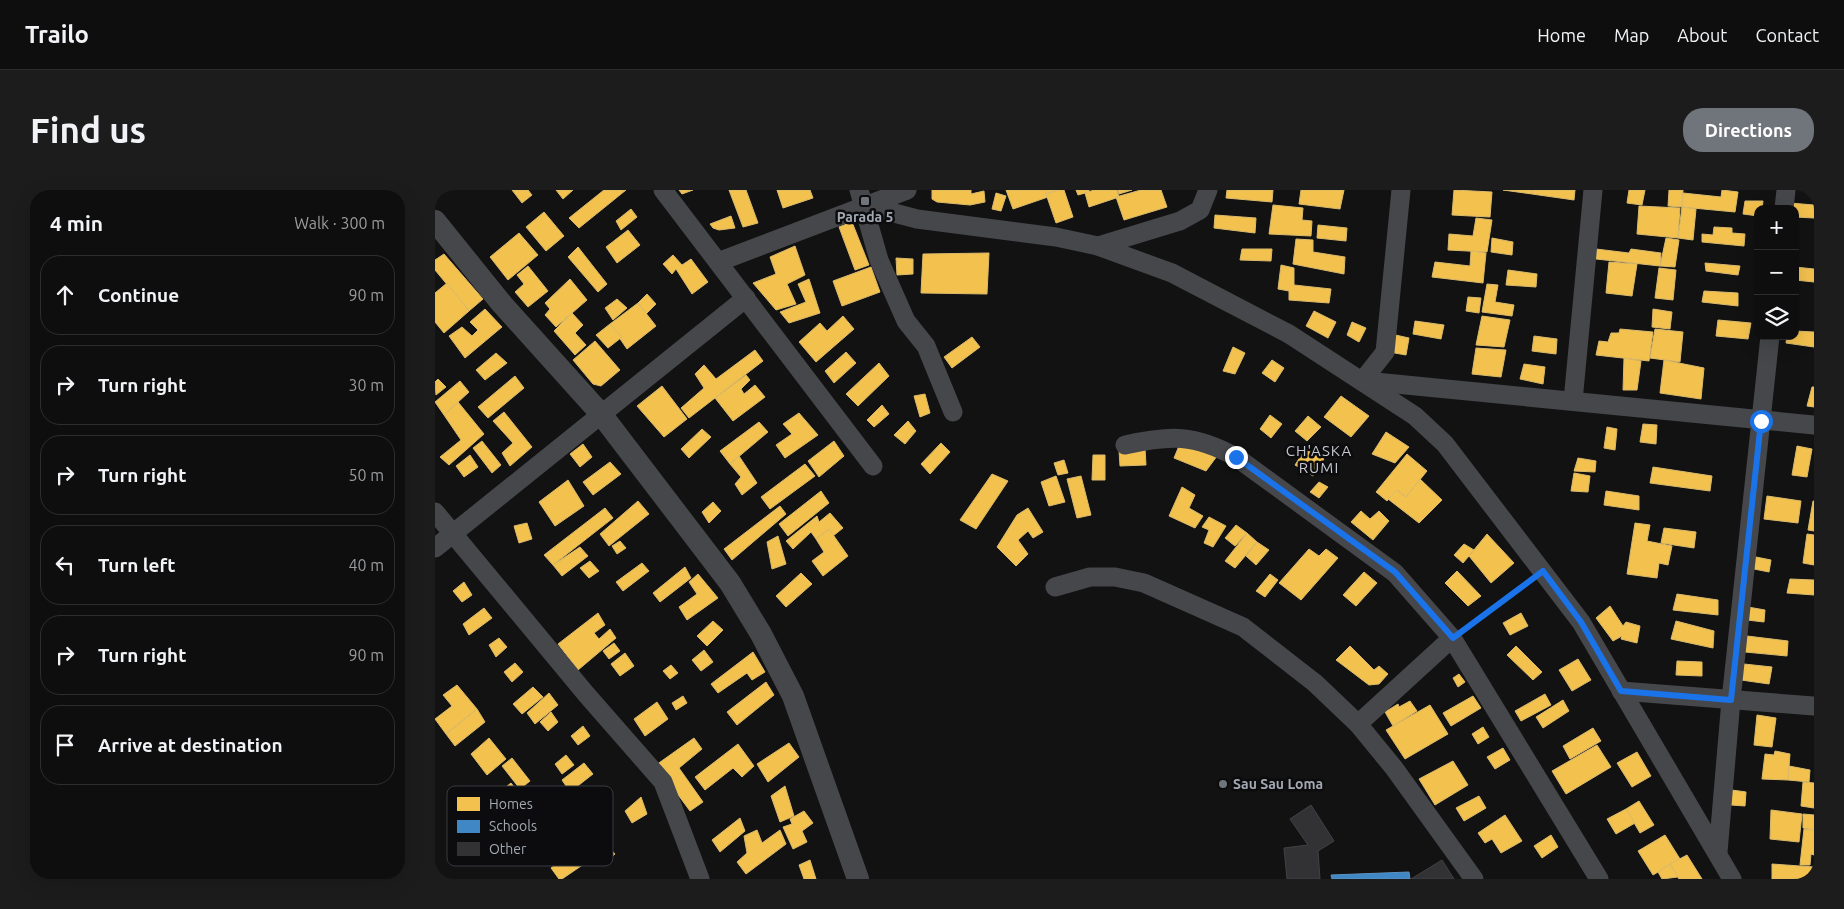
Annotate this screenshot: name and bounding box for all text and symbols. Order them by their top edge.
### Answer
text: Trailo [25,21,89,48]
text: Home [1537,25,1586,45]
text: Map [1614,25,1649,45]
text: About [1677,25,1727,45]
text: Contact [1755,25,1819,45]
button: Directions [1683,108,1814,152]
text: Find us [30,110,146,150]
marker: Parada 5 [859,195,871,207]
map controls [1754,205,1799,340]
button: + [1754,205,1799,250]
place label: Parada 5 [837,209,893,225]
text: 4 min [50,211,103,235]
text: Walk · 300 m [294,214,385,232]
button: − [1754,250,1799,295]
icon: ahead [51,281,79,309]
text: Continue [98,284,179,306]
text: 90 m [348,286,384,304]
button: layers [1754,295,1799,340]
icon: right [51,371,79,399]
text: Turn right [98,374,186,396]
text: 30 m [348,376,384,394]
route start [1750,410,1773,433]
district label: CH'ASKA RUMI [1286,442,1352,476]
route end [1225,446,1248,469]
icon: right [51,461,79,489]
text: Turn right [98,464,186,486]
text: 50 m [348,466,384,484]
icon: left [51,551,79,579]
text: Turn left [98,554,176,576]
text: 40 m [348,556,384,574]
icon: right [51,641,79,669]
text: Turn right [98,644,186,666]
text: 90 m [348,646,384,664]
icon: arrive [51,731,79,759]
text: Arrive at destination [98,734,283,756]
place label: Sau Sau Loma [1233,776,1323,792]
marker: Sau Sau Loma [1217,778,1229,790]
legend [447,786,613,866]
text: Homes [489,796,533,812]
text: Schools [489,818,537,834]
text: Other [489,841,527,857]

